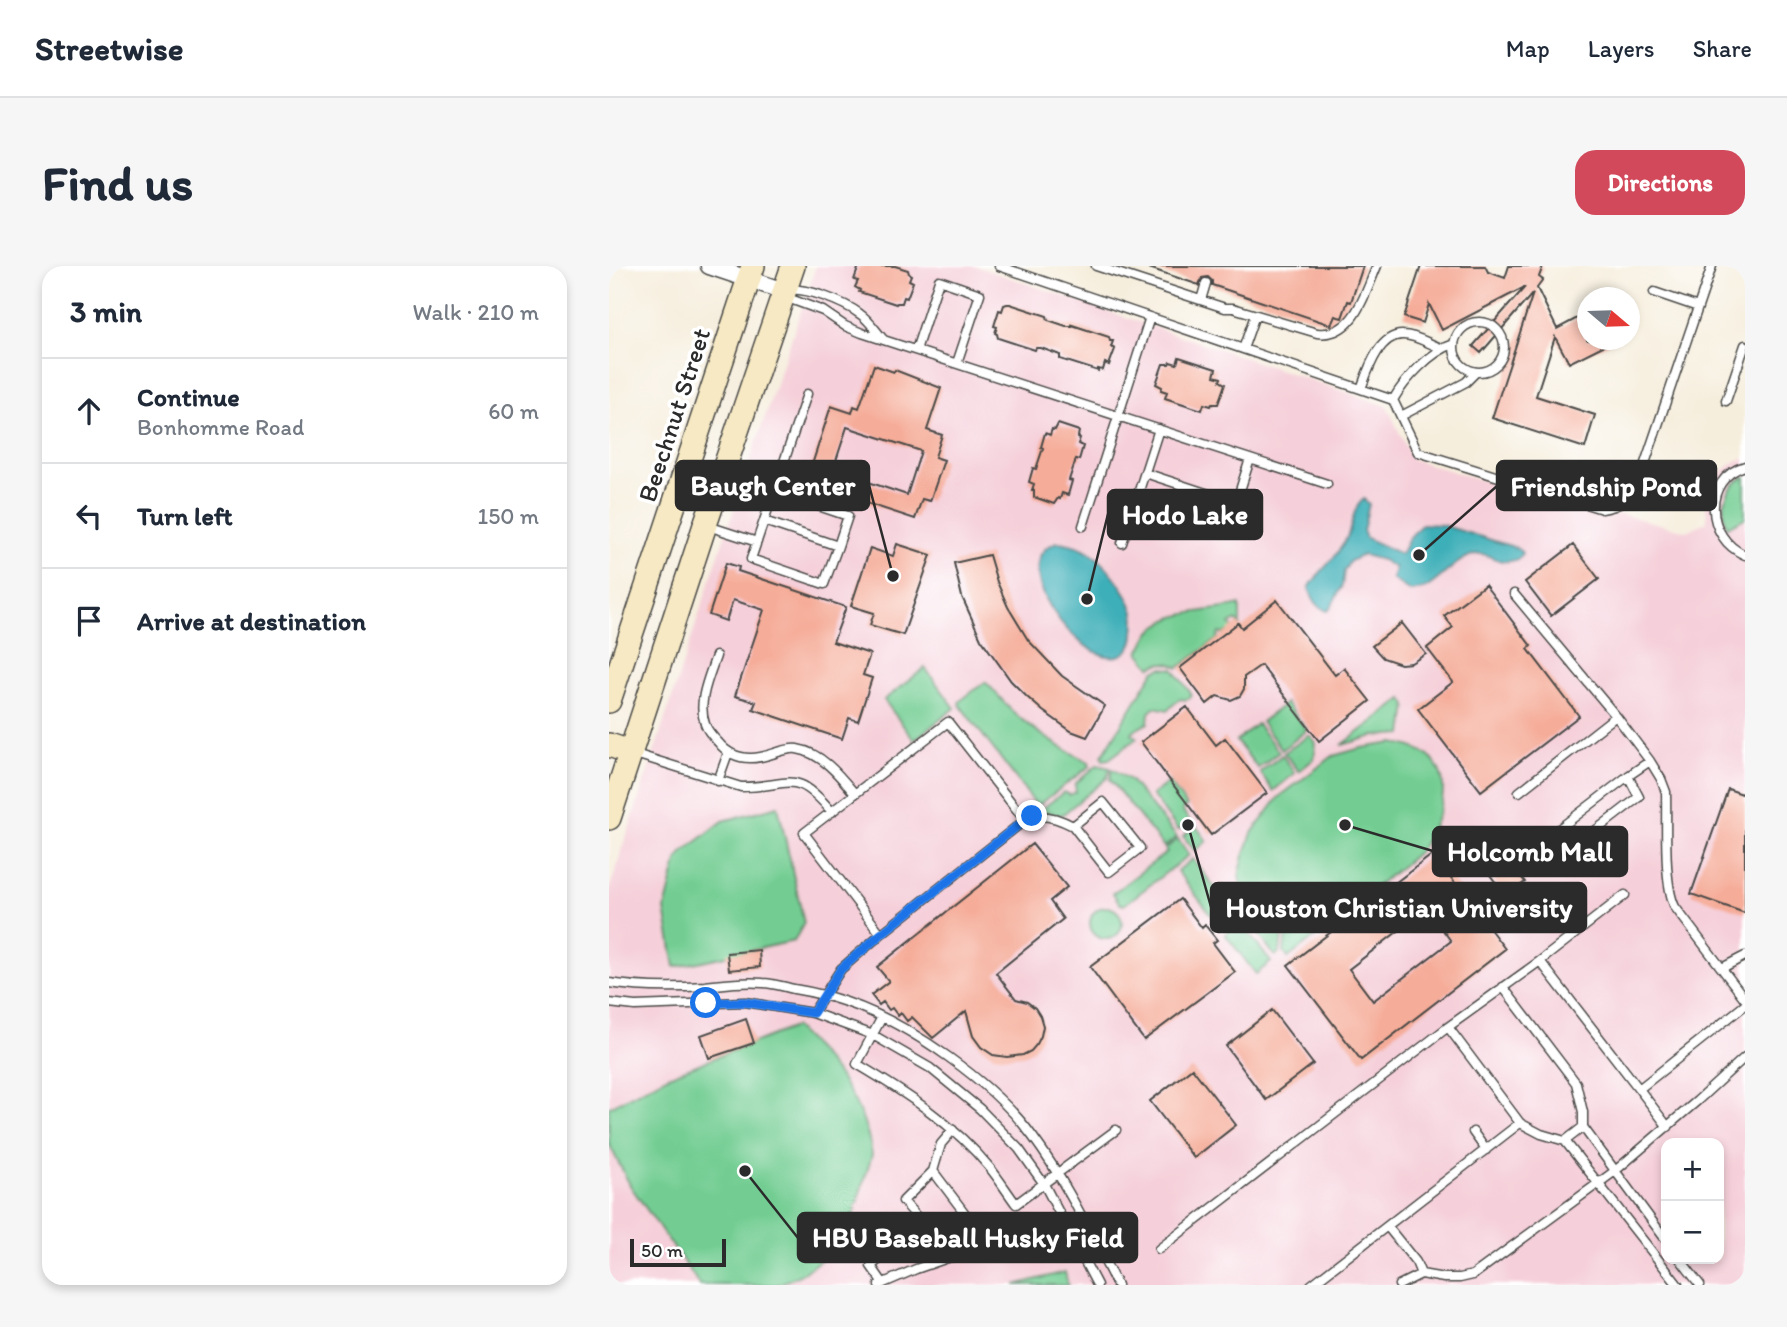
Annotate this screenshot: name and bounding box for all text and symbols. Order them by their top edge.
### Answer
text: Streetwise [35,29,184,68]
text: Map [1506,34,1550,63]
text: Layers [1588,34,1655,63]
text: Share [1693,34,1752,63]
button: Directions [1575,150,1745,215]
text: Find us [42,153,193,212]
north arrow [1577,287,1640,350]
text: 3 min [70,293,142,330]
text: Walk · 210 m [413,298,539,326]
street label: Beechnut Street [631,324,717,506]
text: Continue [137,381,240,413]
icon: ahead [70,392,108,430]
text: 60 m [488,397,539,425]
text: Bonhomme Road [137,413,304,441]
callout: Baugh Center [676,461,869,510]
callout: Friendship Pond [1497,461,1716,510]
text: Baugh Center [691,468,856,502]
text: Friendship Pond [1510,469,1703,503]
callout: Hodo Lake [1108,490,1262,539]
icon: left [70,497,108,535]
text: Hodo Lake [1122,497,1248,531]
text: Turn left [137,500,233,532]
text: 150 m [478,502,539,530]
icon: arrive [70,602,108,640]
text: Arrive at destination [137,605,366,637]
route end [1016,800,1047,831]
callout: Holcomb Mall [1433,827,1627,876]
text: Holcomb Mall [1447,834,1613,868]
callout: Houston Christian University [1211,883,1586,932]
text: Houston Christian University [1226,890,1573,924]
route start [690,987,721,1018]
map controls [1661,1138,1724,1264]
button: + [1661,1138,1724,1201]
button: − [1661,1201,1724,1264]
callout: HBU Baseball Husky Field [798,1213,1137,1262]
text: HBU Baseball Husky Field [812,1220,1124,1254]
scale bar [630,1236,726,1268]
text: 50 m [641,1239,683,1262]

